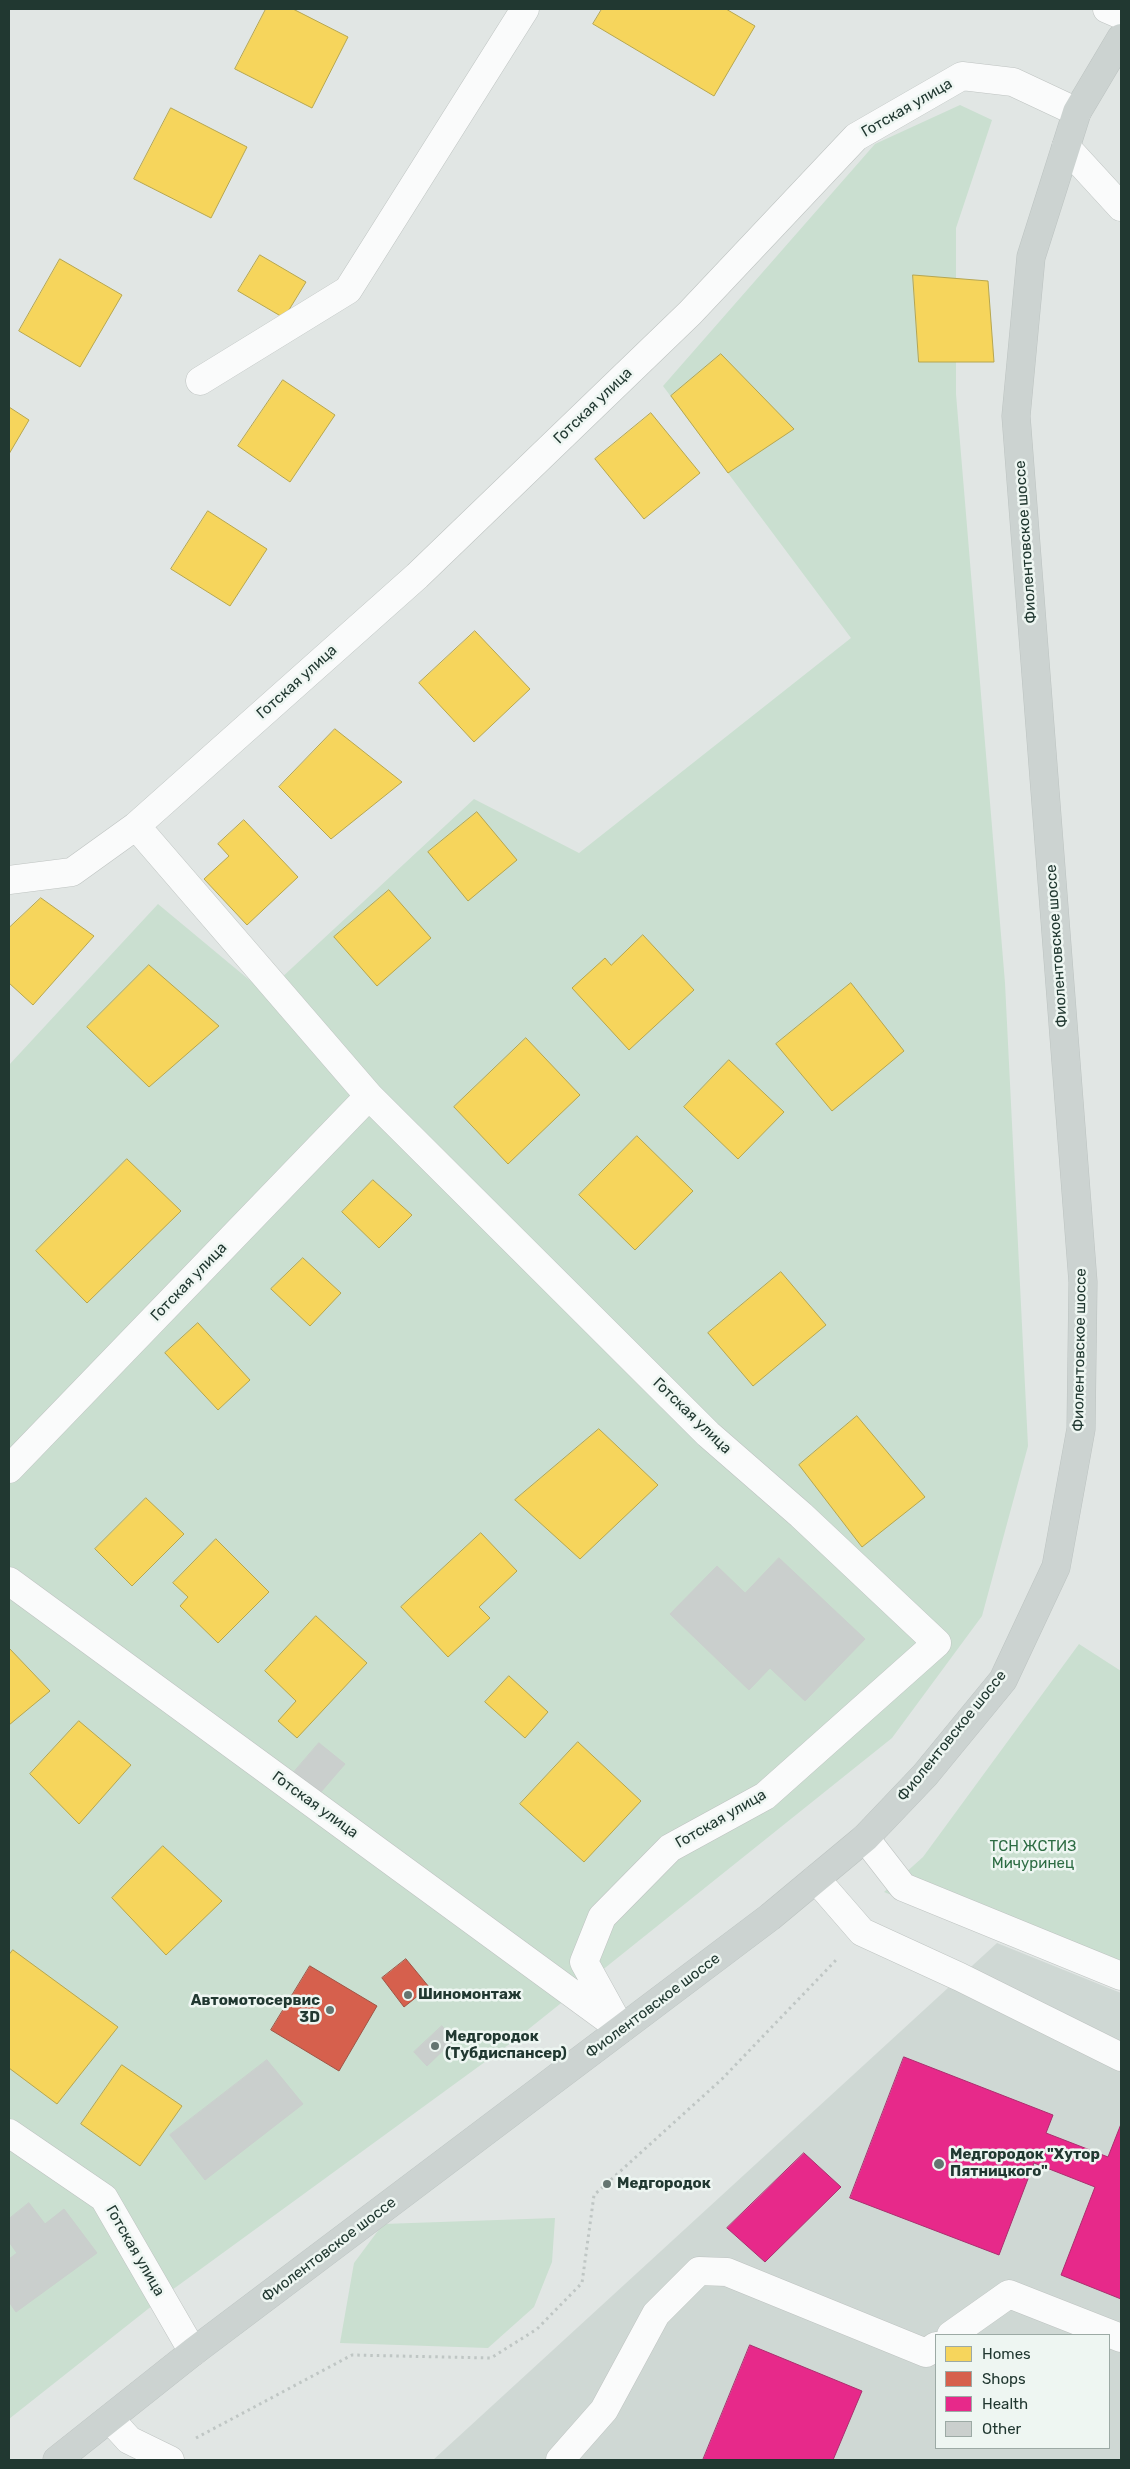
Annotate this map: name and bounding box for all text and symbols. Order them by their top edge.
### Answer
street label: Готская улица [858,75,956,141]
street label: Готская улица [550,364,636,448]
street label: Фиолентовское шоссе [1011,460,1041,624]
street label: Готская улица [253,641,341,723]
street label: Фиолентовское шоссе [1042,864,1072,1028]
street label: Готская улица [147,1239,231,1325]
street label: Фиолентовское шоссе [1070,1268,1090,1432]
street label: Готская улица [649,1374,735,1458]
street label: Фиолентовское шоссе [894,1667,1010,1805]
street label: Готская улица [269,1768,361,1842]
street label: Готская улица [672,1786,770,1852]
park label: ТСН ЖСТИЗ Мичуринец [989,1838,1077,1873]
street label: Фиолентовское шоссе [582,1950,724,2062]
place label: Шиномонтаж [418,1986,521,2004]
marker: Шиномонтаж [402,1989,414,2001]
place label: Автомотосервис 3D [191,1992,320,2027]
marker: Автомотосервис 3D [324,2004,336,2016]
place label: Медгородок (Тубдиспансер) [445,2028,567,2063]
marker: Медгородок (Тубдиспансер) [429,2040,441,2052]
place label: Медгородок "Хутор Пятницкого" [950,2146,1100,2181]
marker: Медгородок "Хутор Пятницкого" [932,2157,946,2171]
place label: Медгородок [617,2175,711,2193]
marker: Медгородок [601,2178,613,2190]
street label: Фиолентовское шоссе [258,2194,400,2306]
street label: Готская улица [102,2202,168,2300]
legend [935,2334,1110,2449]
text: Homes [982,2345,1031,2363]
text: Shops [982,2370,1026,2388]
text: Health [982,2395,1028,2413]
text: Other [982,2420,1021,2438]

